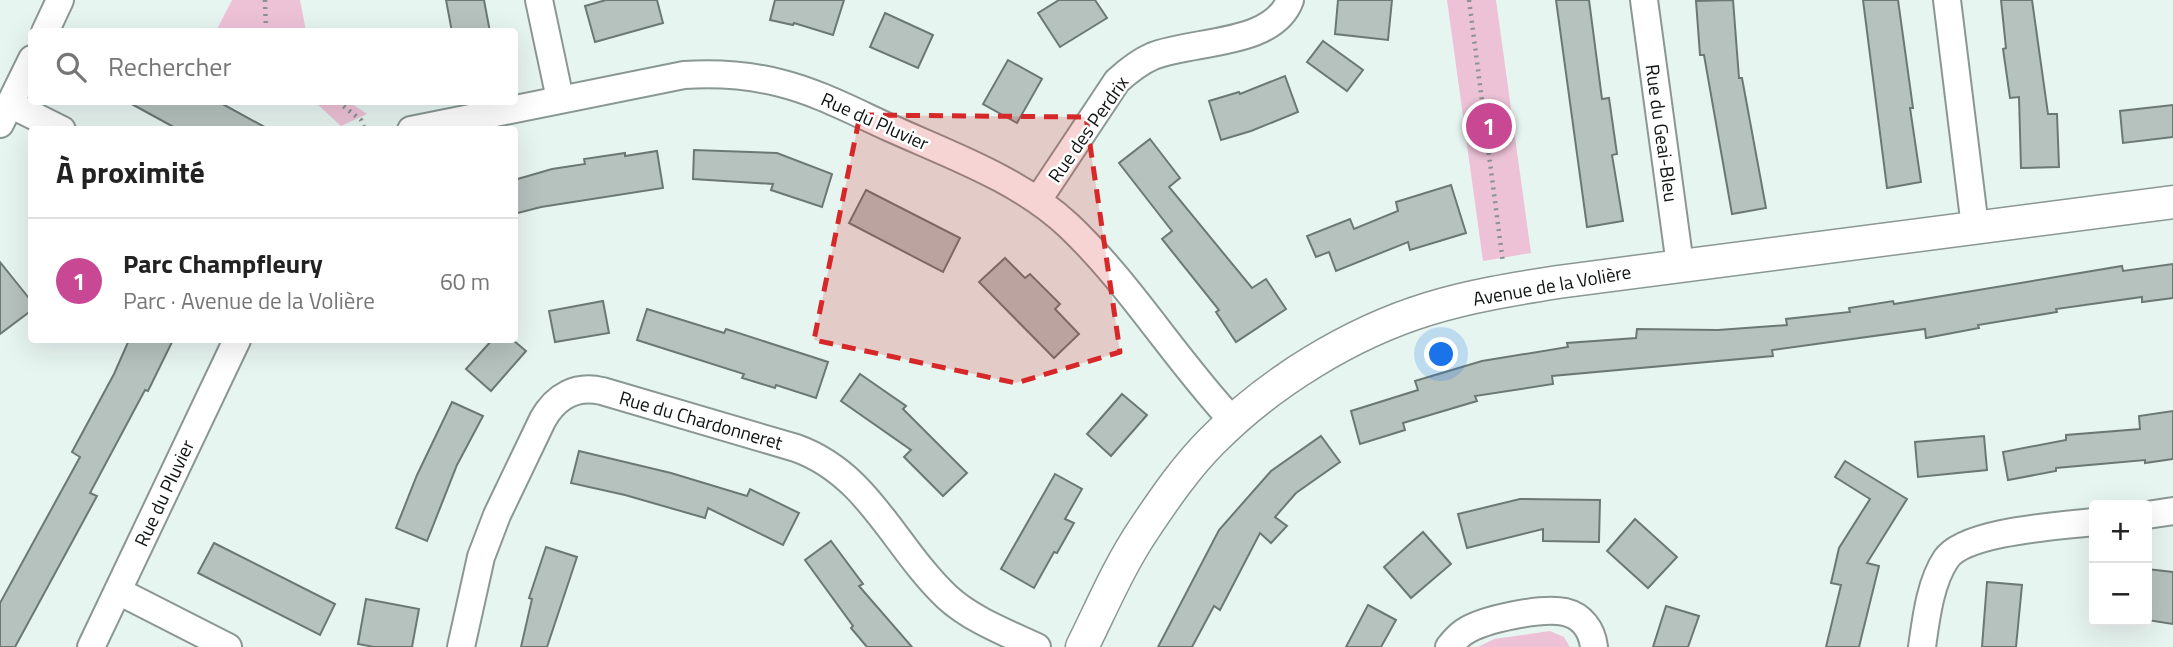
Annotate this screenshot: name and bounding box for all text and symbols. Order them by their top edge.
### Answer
search box [28,28,518,105]
text: Rechercher [108,47,232,86]
icon: search [52,48,90,86]
street label: Rue du Geai-Bleu [1638,62,1687,204]
street label: Rue des Perdrix [1040,69,1135,188]
street label: Rue du Pluvier [817,84,934,157]
pin: 1 [1466,100,1512,152]
text: À proximité [56,149,205,195]
text: Parc Champfleury [123,244,323,283]
street label: Avenue de la Volière [1471,256,1633,313]
text: 1 [73,264,85,299]
text: 60 m [440,264,490,299]
text: Parc · Avenue de la Volière [123,283,375,318]
your location [1424,337,1458,371]
street label: Rue du Chardonneret [616,382,787,457]
street label: Rue du Pluvier [126,434,201,551]
map controls [2089,500,2152,626]
button: + [2089,500,2152,563]
button: − [2089,563,2152,626]

